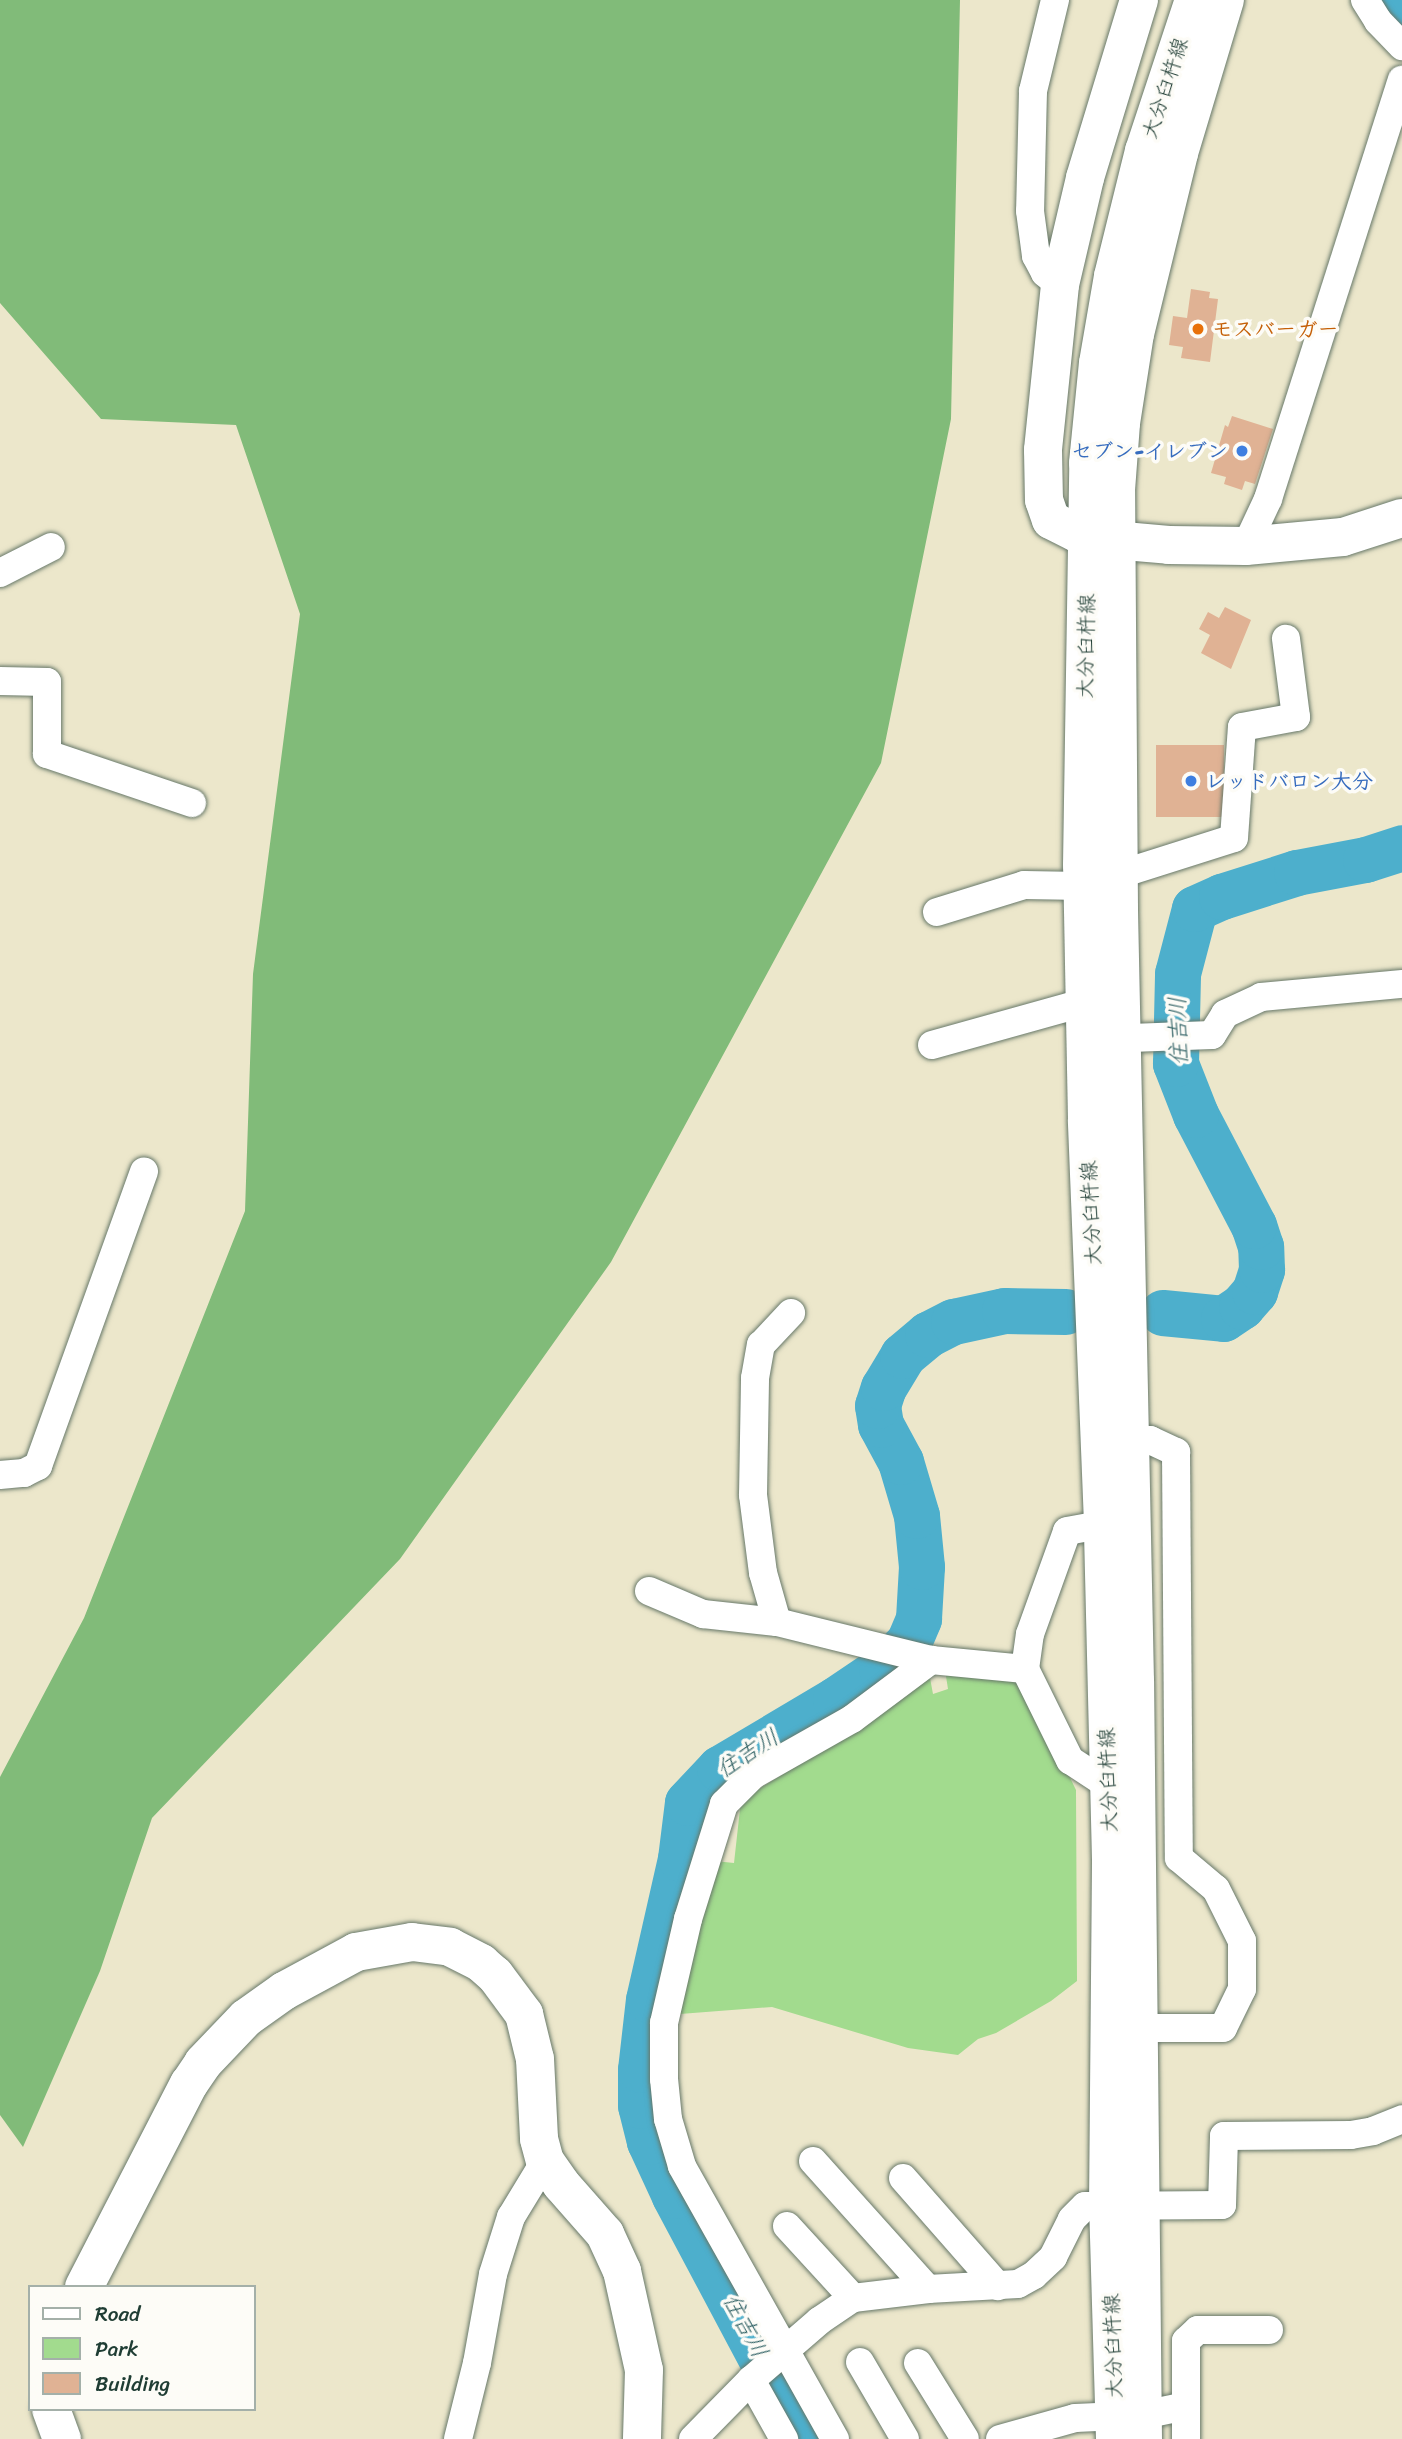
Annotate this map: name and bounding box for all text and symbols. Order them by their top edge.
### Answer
street label: 大分臼杵線 [1137,34,1193,142]
place label: モスバーガー [1212,316,1338,342]
marker: モスバーガー [1190,321,1206,337]
place label: セブン-イレブン [1071,438,1228,464]
marker: セブン-イレブン [1234,443,1250,459]
street label: 大分臼杵線 [1072,593,1100,699]
place label: レッドバロン大分 [1205,768,1373,794]
marker: レッドバロン大分 [1183,773,1199,789]
water label: 住吉川 [1164,996,1194,1066]
street label: 大分臼杵線 [1076,1160,1106,1266]
water label: 住吉川 [712,1724,784,1784]
street label: 大分臼杵線 [1094,1727,1122,1833]
legend [28,2285,256,2411]
water label: 住吉川 [717,2289,773,2363]
street label: 大分臼杵線 [1099,2293,1127,2399]
text: Road [95,2295,140,2333]
text: Park [95,2330,138,2368]
text: Building [95,2365,170,2403]

